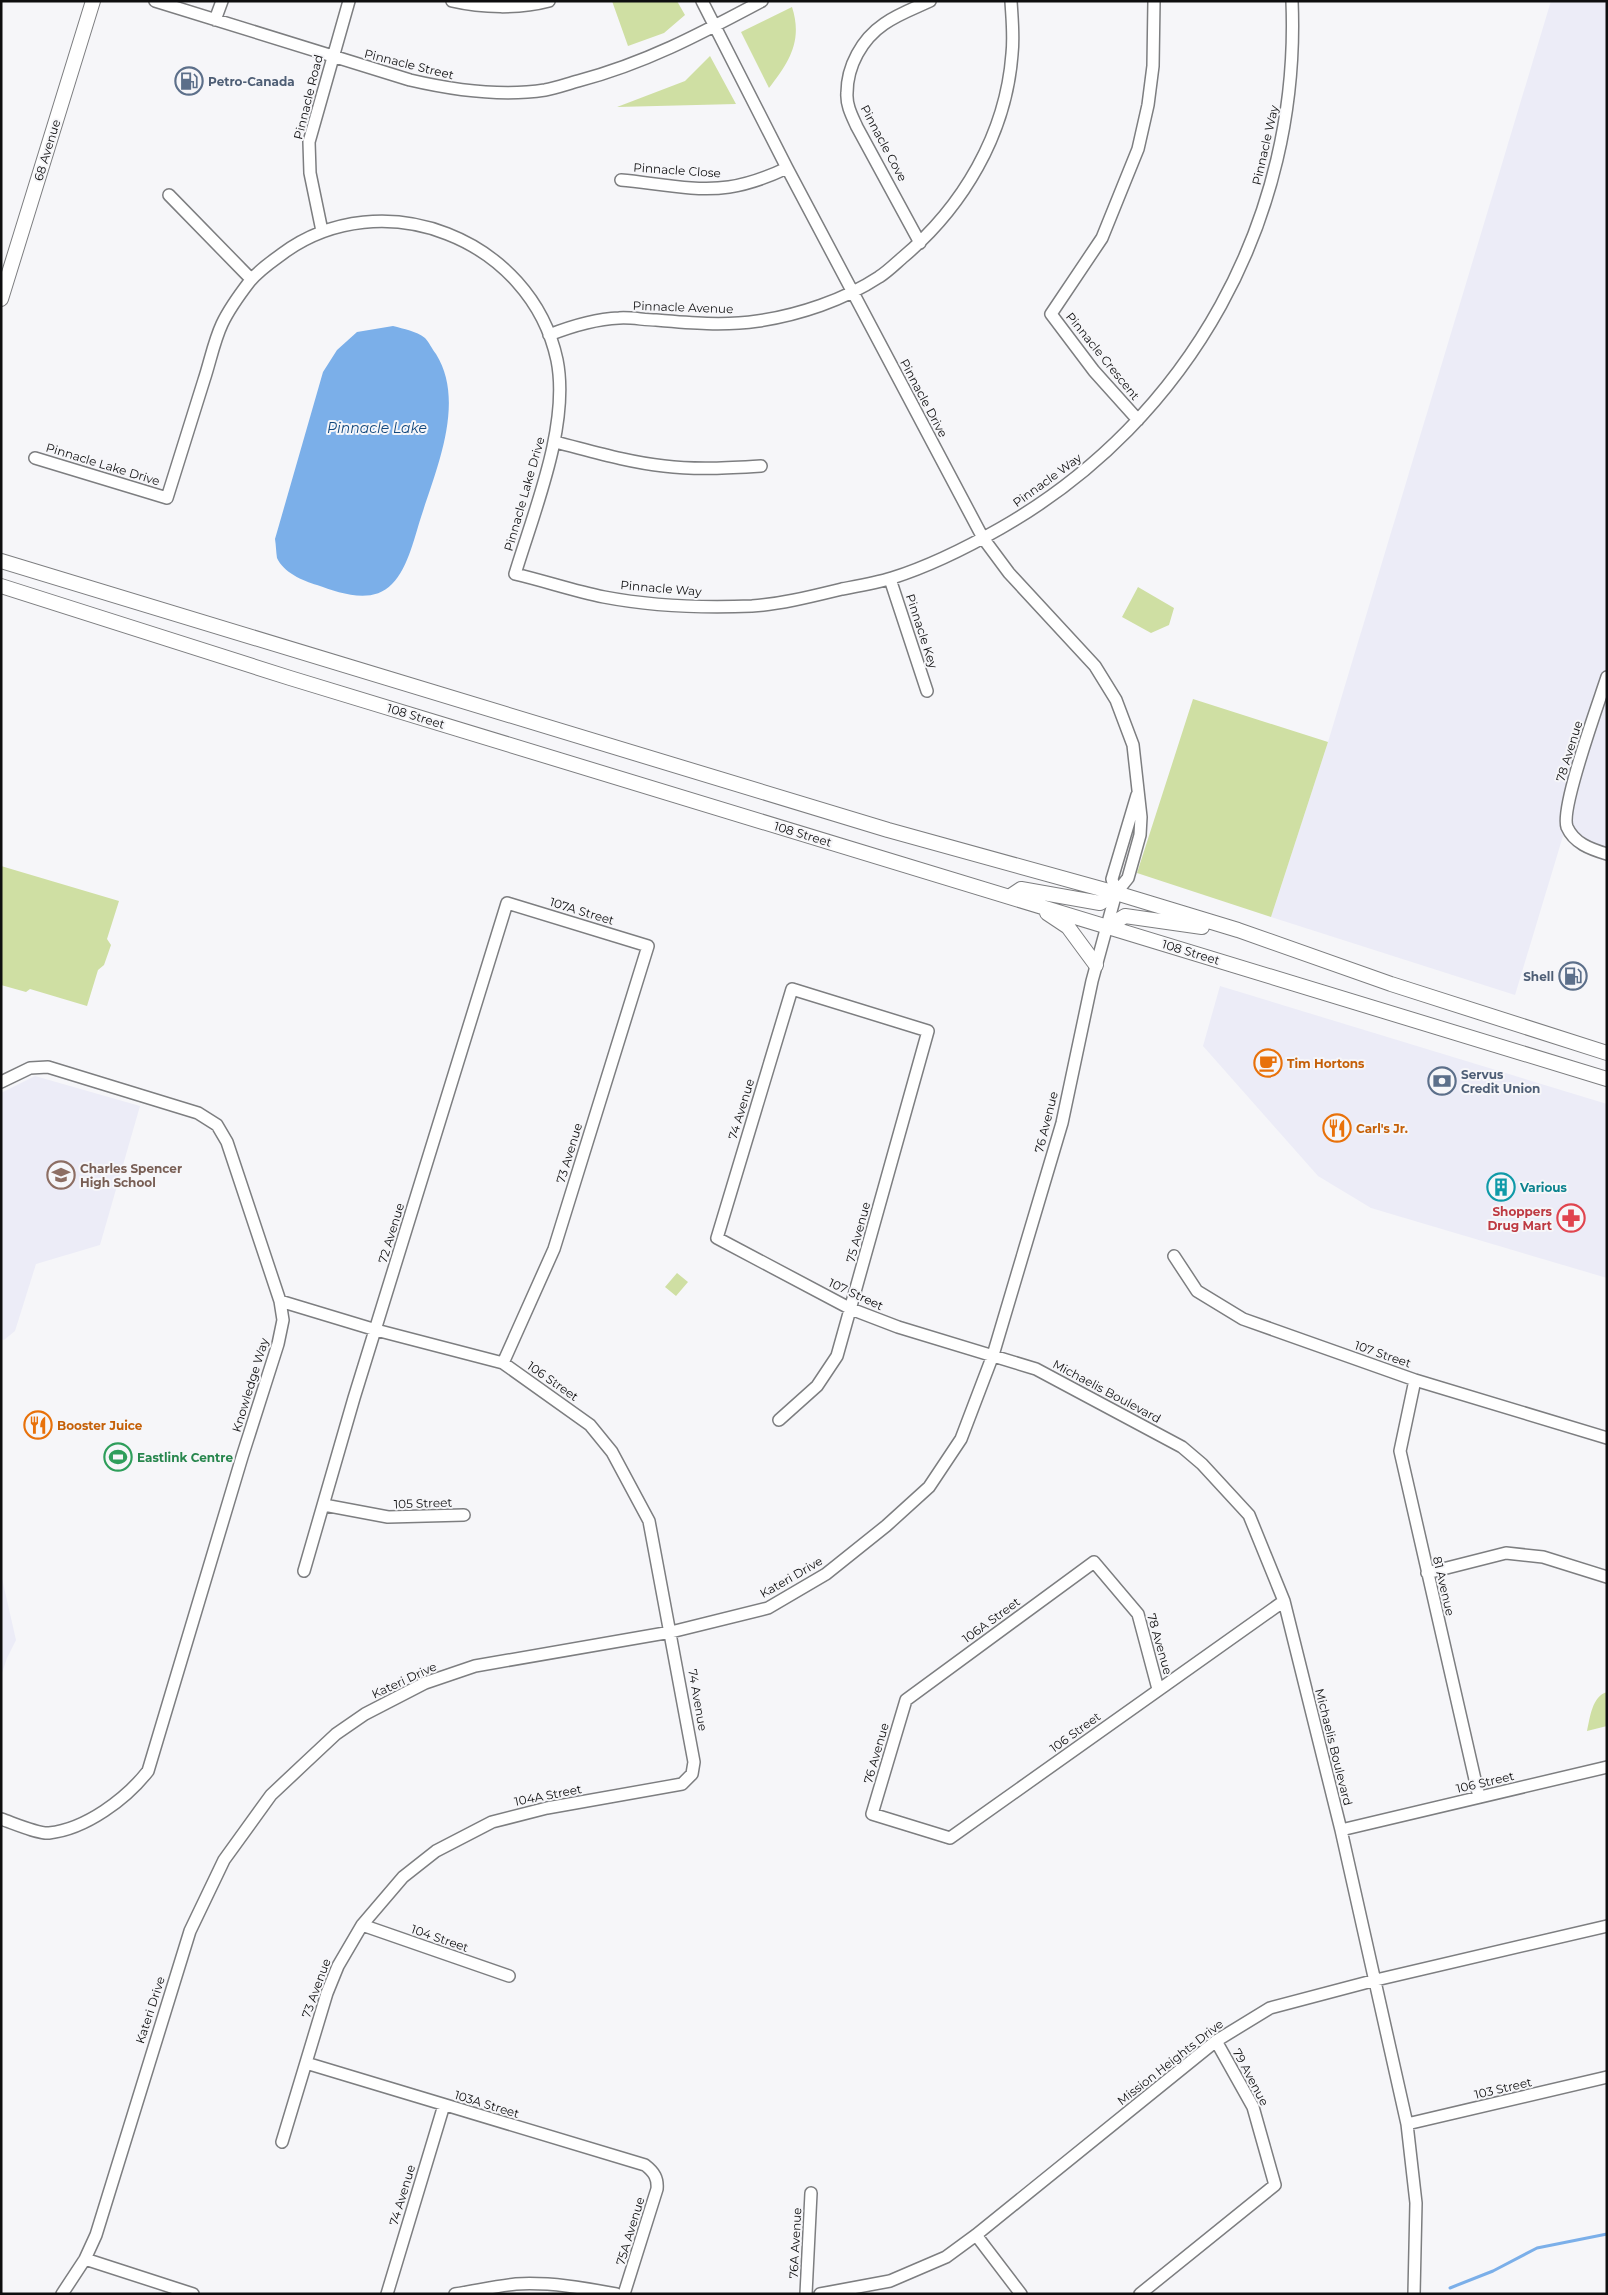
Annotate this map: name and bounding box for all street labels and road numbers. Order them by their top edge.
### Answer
street label: Pinnacle Street [363,46,455,82]
street label: Pinnacle Road [290,53,326,141]
street label: Pinnacle Cove [858,102,910,184]
street label: Pinnacle Way [1249,103,1282,186]
street label: 68 Avenue [31,117,63,183]
street label: Pinnacle Close [633,159,721,181]
street label: Pinnacle Avenue [632,298,734,316]
street label: Pinnacle Crescent [1063,309,1143,403]
street label: Pinnacle Drive [897,356,951,440]
street label: Pinnacle Lake Drive [500,435,548,553]
street label: Pinnacle Lake Drive [44,440,162,488]
street label: Pinnacle Way [1010,450,1085,510]
street label: Pinnacle Way [620,577,703,599]
street label: Pinnacle Key [903,592,941,671]
street label: 108 Street [385,700,447,732]
street label: 78 Avenue [1553,719,1585,783]
street label: 108 Street [772,818,834,850]
street label: 107A Street [548,894,616,928]
street label: 108 Street [1160,936,1222,968]
street label: 74 Avenue [725,1077,757,1141]
street label: 76 Avenue [1031,1090,1061,1154]
street label: 73 Avenue [553,1121,585,1185]
street label: 75 Avenue [843,1200,873,1264]
street label: 72 Avenue [375,1201,407,1265]
street label: 107 Street [826,1275,886,1313]
street label: Knowledge Way [229,1336,272,1434]
street label: 107 Street [1353,1337,1413,1371]
street label: Michaelis Boulevard [1050,1356,1164,1426]
street label: 106 Street [525,1358,582,1404]
street label: 105 Street [394,1494,453,1512]
street label: Kateri Drive [757,1553,825,1601]
street label: 81 Avenue [1430,1555,1458,1617]
street label: 106A Street [959,1594,1023,1646]
street label: 78 Avenue [1144,1612,1176,1676]
street label: Kateri Drive [369,1658,439,1702]
street label: 74 Avenue [685,1668,711,1732]
street label: Michaelis Boulevard [1312,1687,1356,1807]
street label: 106 Street [1047,1709,1103,1755]
street label: 76 Avenue [860,1721,892,1785]
street label: 106 Street [1455,1768,1516,1796]
street label: 104A Street [513,1781,583,1809]
street label: 104 Street [409,1921,471,1955]
street label: 73 Avenue [298,1956,334,2020]
street label: Kateri Drive [132,1974,168,2046]
street label: Mission Heights Drive [1114,2016,1226,2108]
street label: 79 Avenue [1230,2046,1272,2108]
street label: 103 Street [1473,2074,1533,2102]
street label: 103A Street [453,2087,521,2121]
street label: 74 Avenue [386,2163,418,2227]
street label: 75A Avenue [612,2195,648,2267]
street label: 76A Avenue [786,2207,804,2279]

